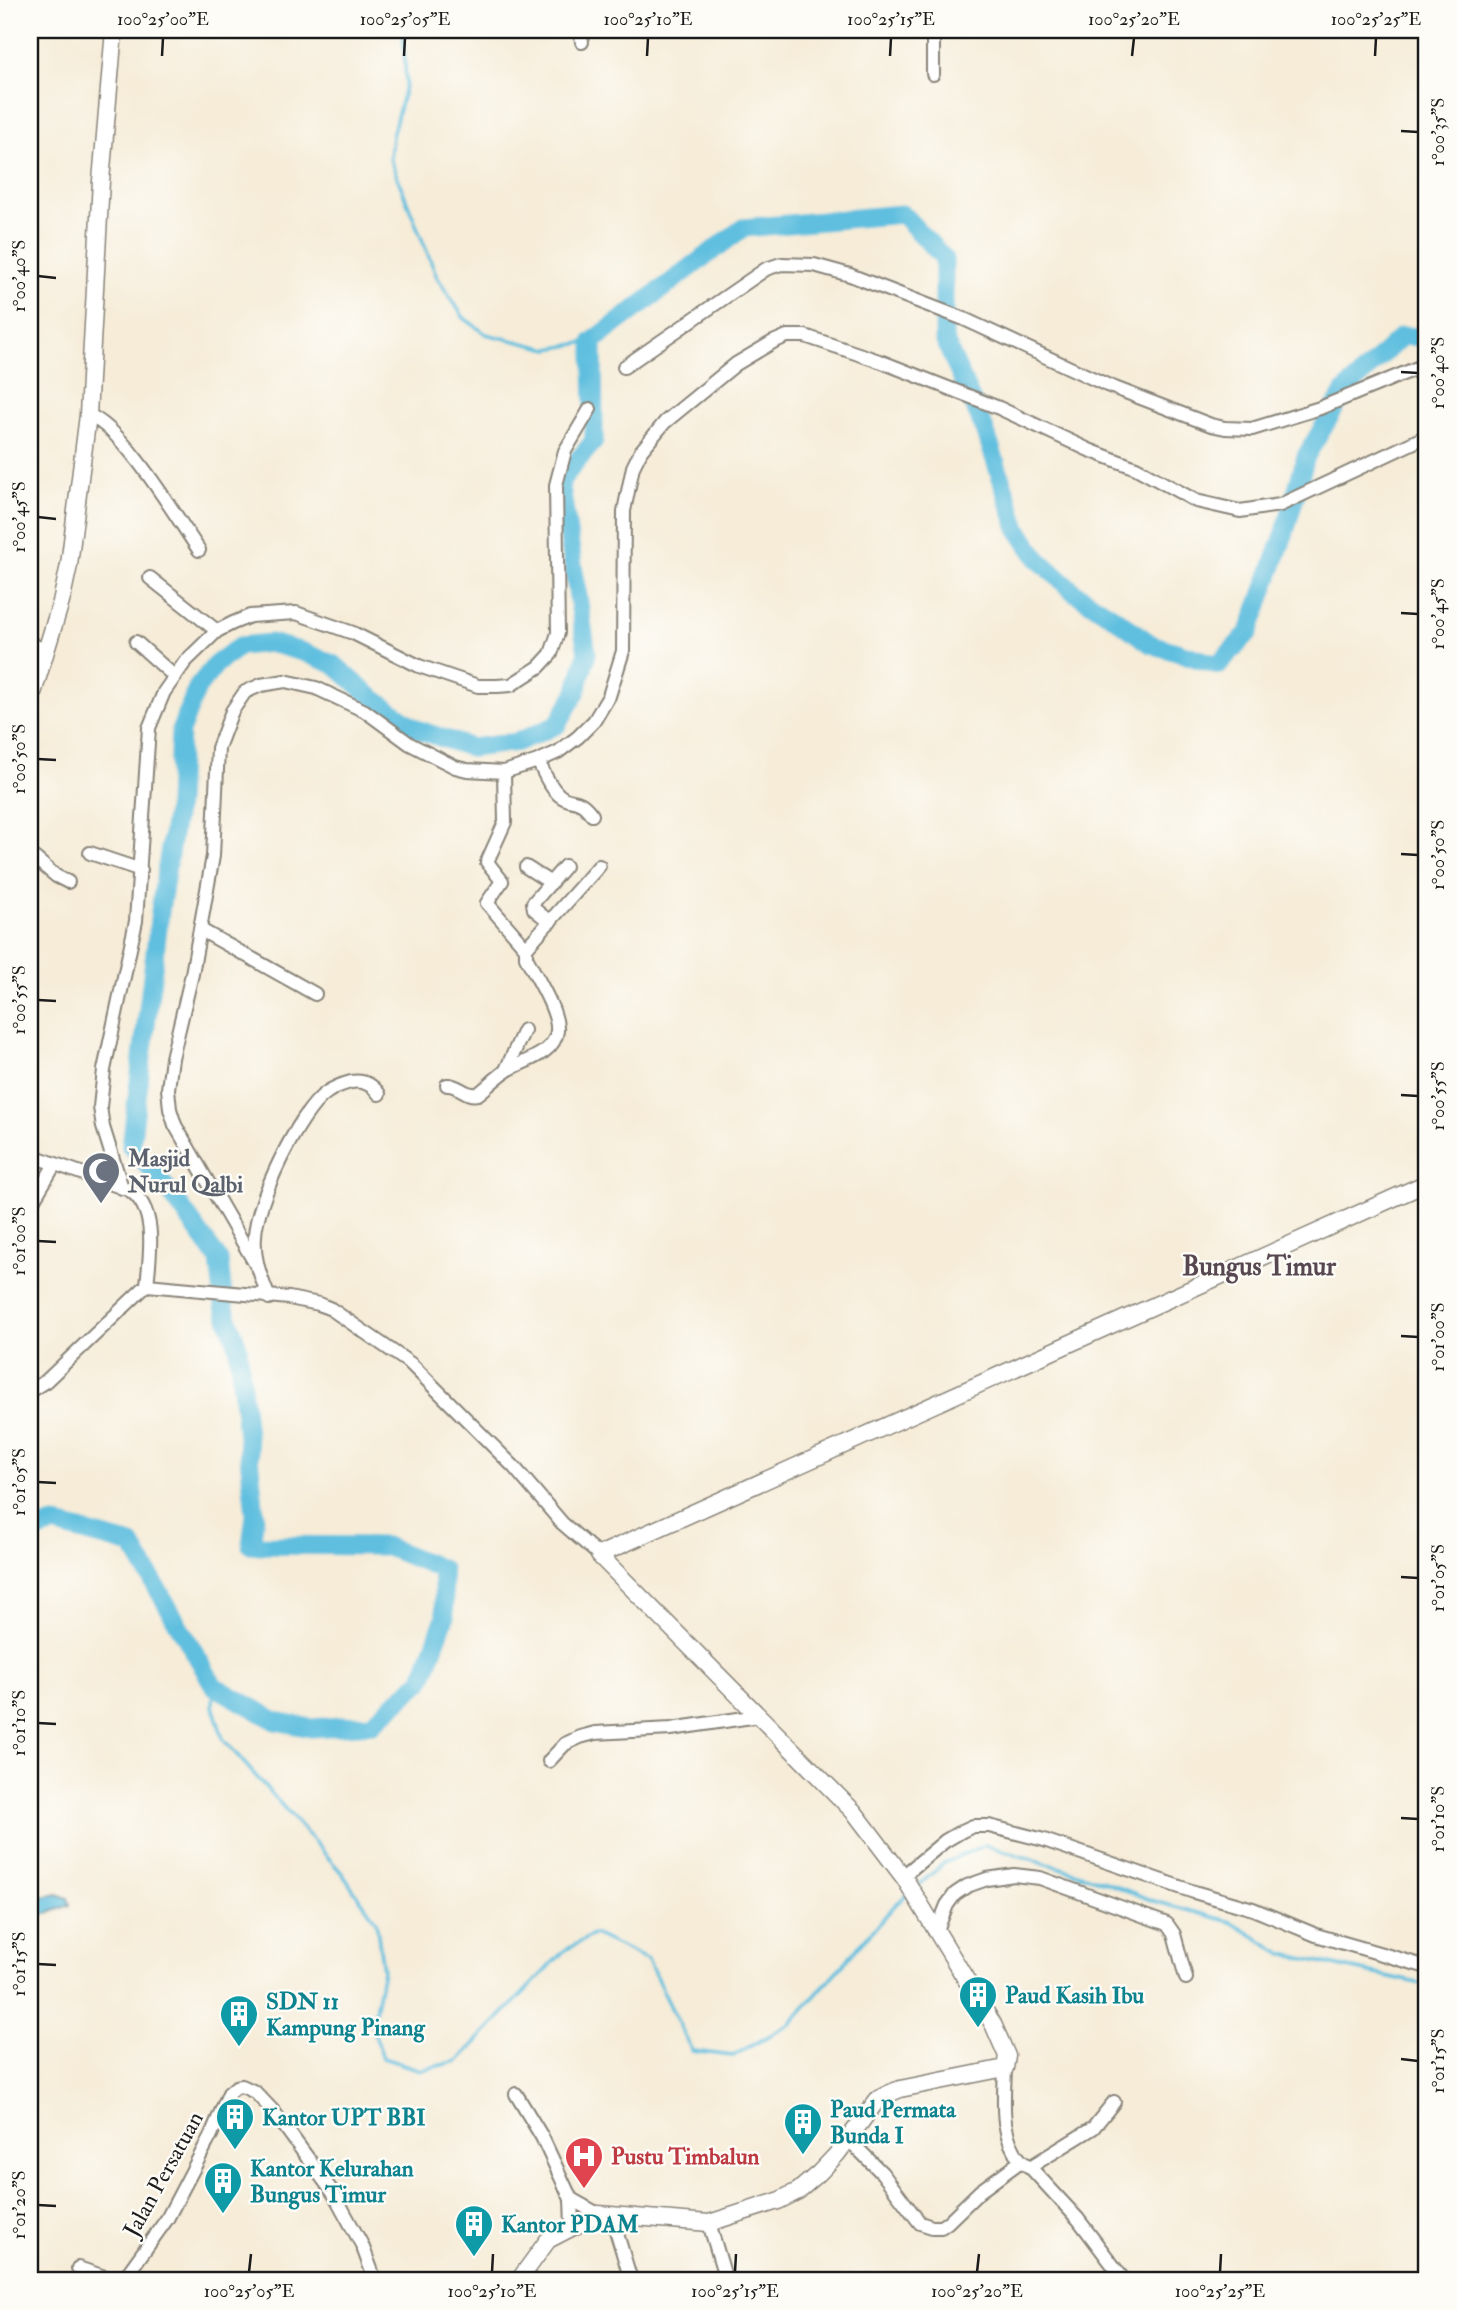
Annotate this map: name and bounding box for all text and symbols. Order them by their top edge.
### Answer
text: 100°25'00"E [117,8,209,31]
text: 100°25'05"E [360,8,450,31]
text: 100°25'10"E [603,8,693,31]
text: 100°25'15"E [847,8,935,31]
text: 100°25'20"E [1088,8,1180,31]
text: 100°25'25"E [1331,8,1421,31]
text: 1°00'35"S [1427,98,1450,166]
text: 1°00'40"S [8,240,31,312]
text: 1°00'40"S [1427,337,1450,409]
text: 1°00'45"S [8,481,31,553]
text: 1°00'45"S [1427,578,1450,650]
text: 1°00'50"S [8,724,31,794]
text: 1°00'50"S [1427,820,1450,890]
text: 1°00'55"S [8,965,31,1035]
text: 1°00'55"S [1427,1061,1450,1131]
place label: Masjid Nurul Qalbi [127,1144,243,1199]
mosque icon: Masjid Nurul Qalbi [80,1150,122,1205]
text: 1°01'00"S [8,1206,31,1276]
district label: Bungus Timur [1182,1251,1336,1284]
text: 1°01'00"S [1427,1302,1450,1372]
text: 1°01'05"S [8,1448,31,1516]
text: 1°01'05"S [1427,1544,1450,1612]
text: 1°01'10"S [8,1690,31,1756]
text: 1°01'10"S [1427,1786,1450,1852]
text: 1°01'15"S [8,1931,31,1997]
building icon: Paud Kasih Ibu [957,1974,999,2029]
place label: Paud Kasih Ibu [1005,1981,1144,2010]
place label: SDN 11 Kampung Pinang [266,1987,426,2043]
building icon: SDN 11 Kampung Pinang [218,1993,260,2048]
text: 1°01'15"S [1427,2028,1450,2094]
place label: Paud Permata Bunda I [830,2095,957,2150]
building icon: Kantor UPT BBI [214,2096,256,2151]
building icon: Paud Permata Bunda I [782,2101,824,2156]
place label: Kantor UPT BBI [262,2103,426,2132]
street label: Jalan Persatuan [116,2106,210,2243]
hospital icon: Pustu Timbalun [563,2135,605,2190]
place label: Pustu Timbalun [611,2142,760,2171]
place label: Kantor Kelurahan Bungus Timur [250,2154,414,2210]
building icon: Kantor Kelurahan Bungus Timur [202,2160,244,2215]
text: 1°01'20"S [8,2170,31,2240]
building icon: Kantor PDAM [453,2203,495,2258]
place label: Kantor PDAM [501,2210,639,2239]
text: 100°25'05"E [204,2280,294,2303]
text: 100°25'10"E [447,2280,537,2303]
text: 100°25'15"E [691,2280,779,2303]
text: 100°25'20"E [931,2280,1023,2303]
text: 100°25'25"E [1175,2280,1265,2303]

